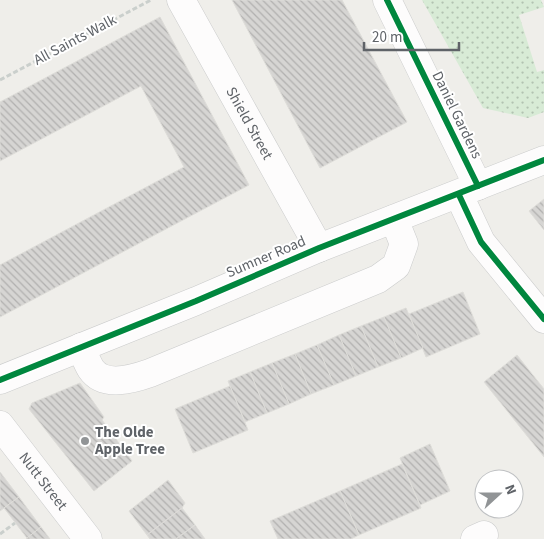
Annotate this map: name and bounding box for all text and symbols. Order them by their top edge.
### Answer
street label: All Saints Walk [30,9,121,71]
scale bar [364,20,459,52]
text: 20 m [372,27,402,48]
street label: Daniel Gardens [427,68,487,162]
street label: Shield Street [221,83,278,163]
street label: Sumner Road [223,231,309,283]
place label: The Olde Apple Tree [94,422,165,460]
marker: The Olde Apple Tree [79,435,91,447]
street label: Nutt Street [14,448,73,515]
north arrow [474,469,524,519]
text: N [499,482,521,498]

